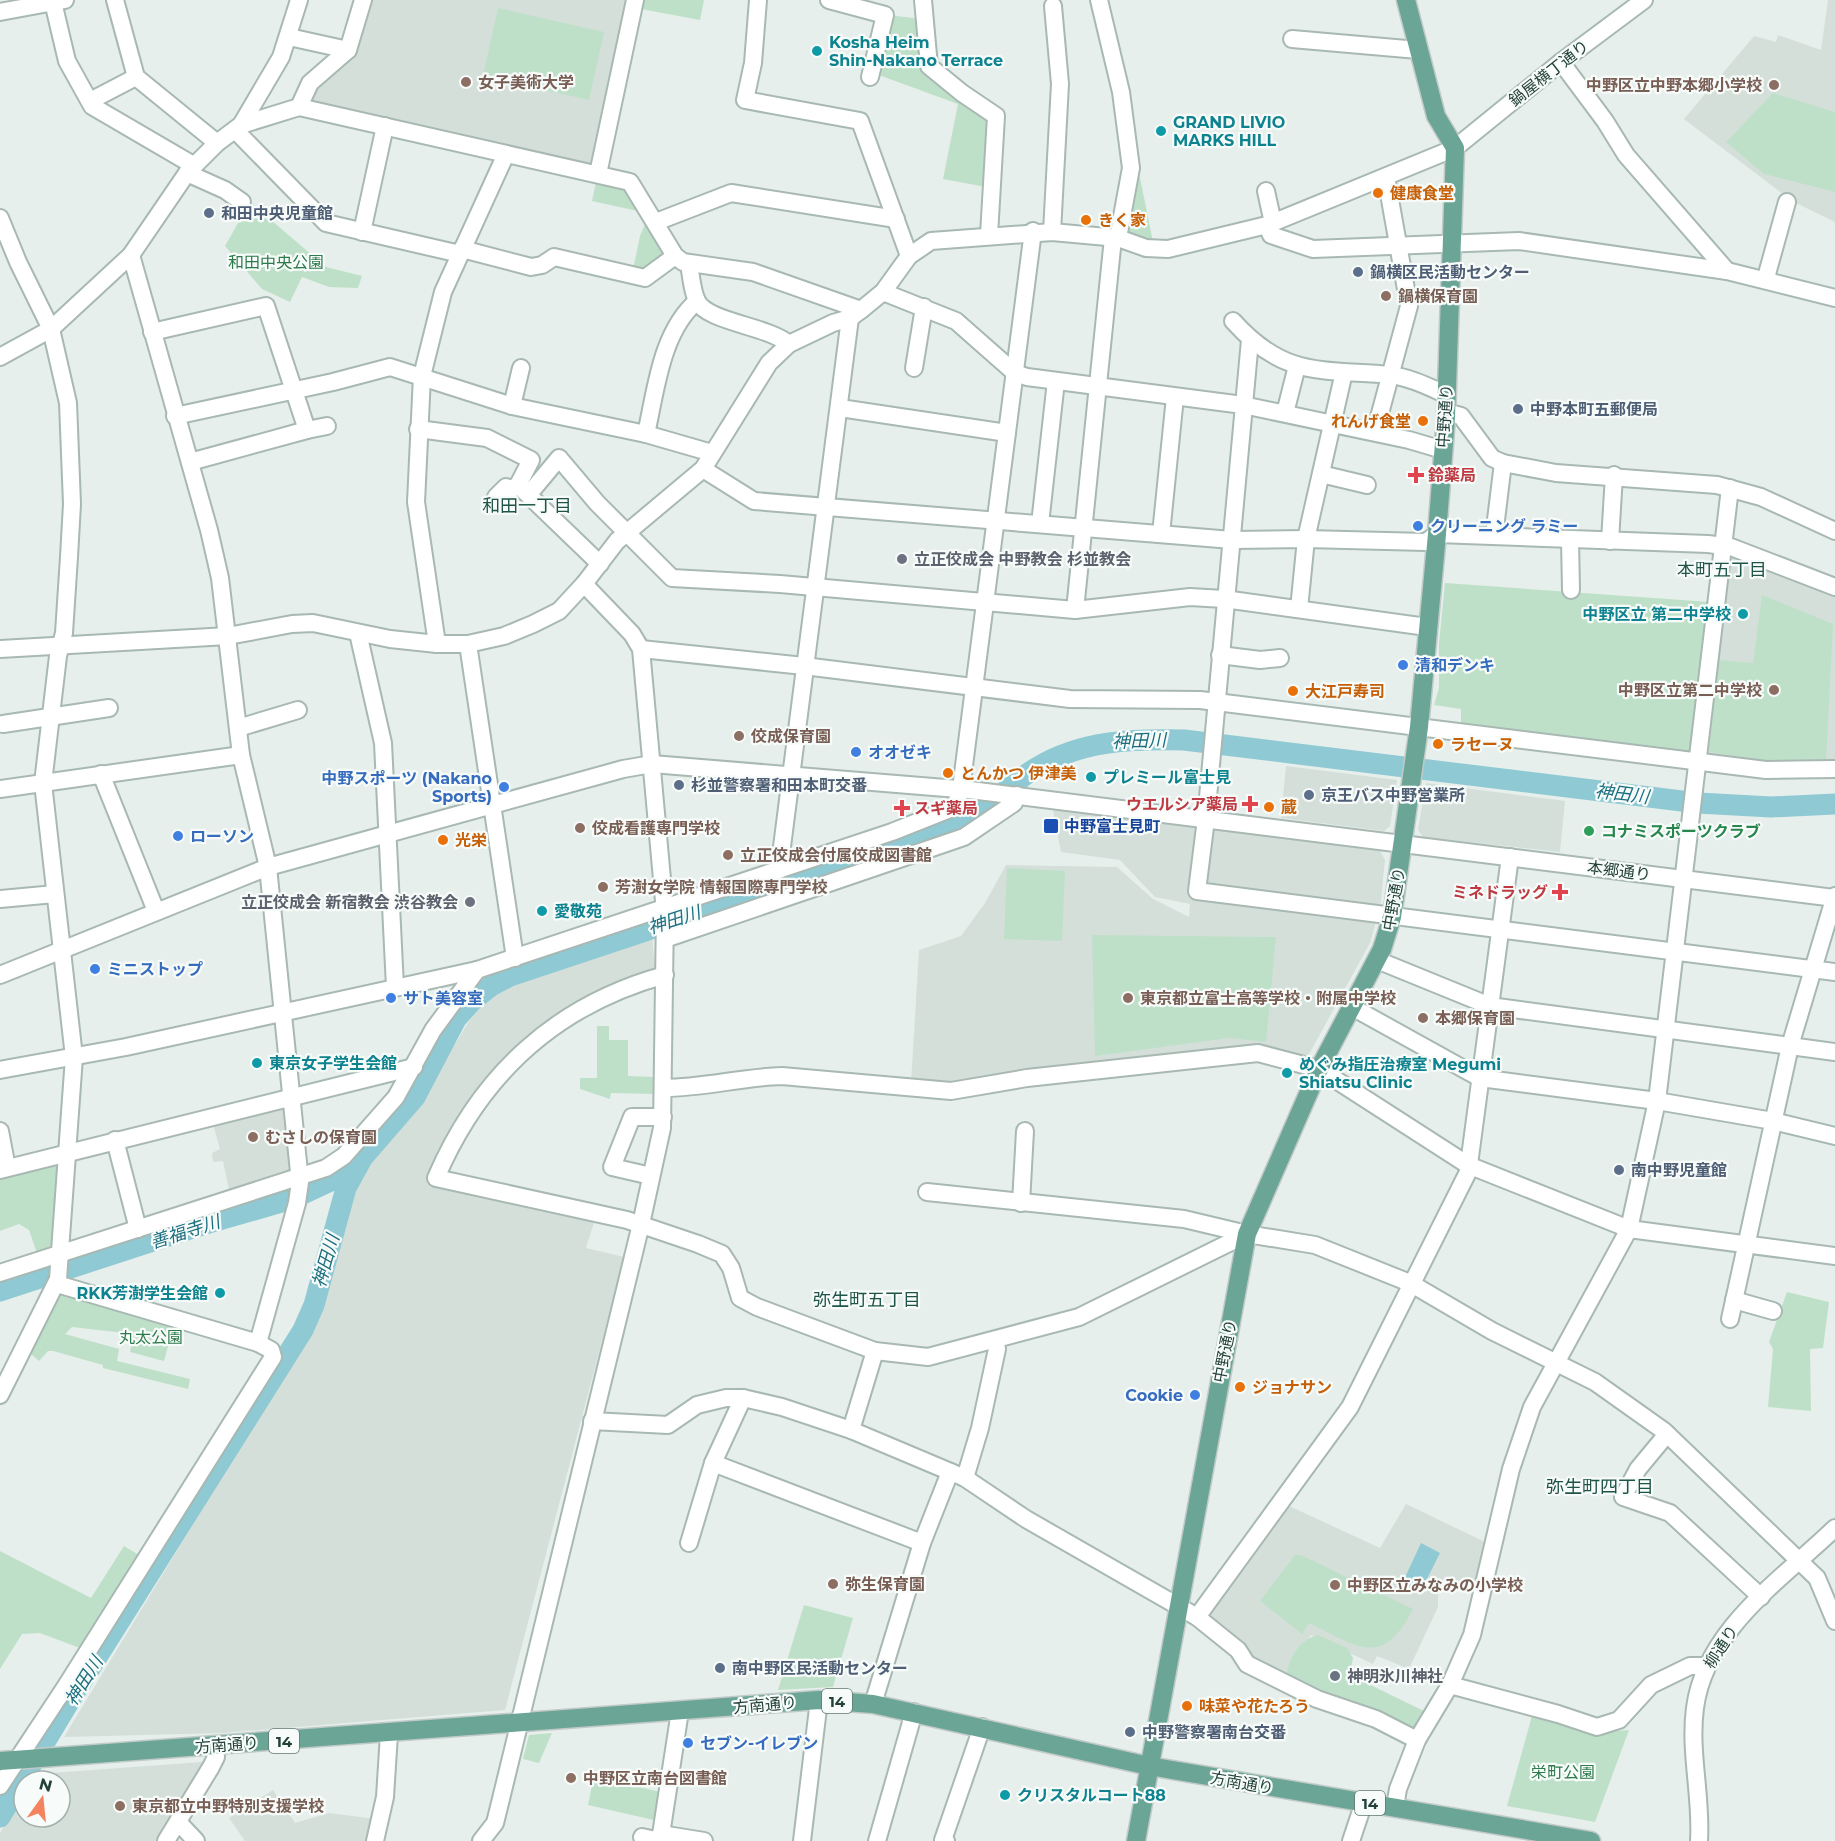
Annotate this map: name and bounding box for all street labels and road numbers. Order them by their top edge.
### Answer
street label: 鍋屋横丁通り [1505,36,1593,110]
street label: 中野通り [1433,383,1457,449]
street label: 本郷通り [1586,858,1652,884]
street label: 中野通り [1379,866,1409,932]
street label: 中野通り [1210,1318,1240,1384]
street label: 柳通り [1700,1622,1742,1672]
road number: 14 [822,1689,852,1713]
street label: 方南通り [732,1693,798,1717]
road number: 14 [269,1729,299,1753]
street label: 方南通り [194,1733,260,1757]
street label: 方南通り [1209,1768,1275,1798]
road number: 14 [1355,1791,1385,1815]

